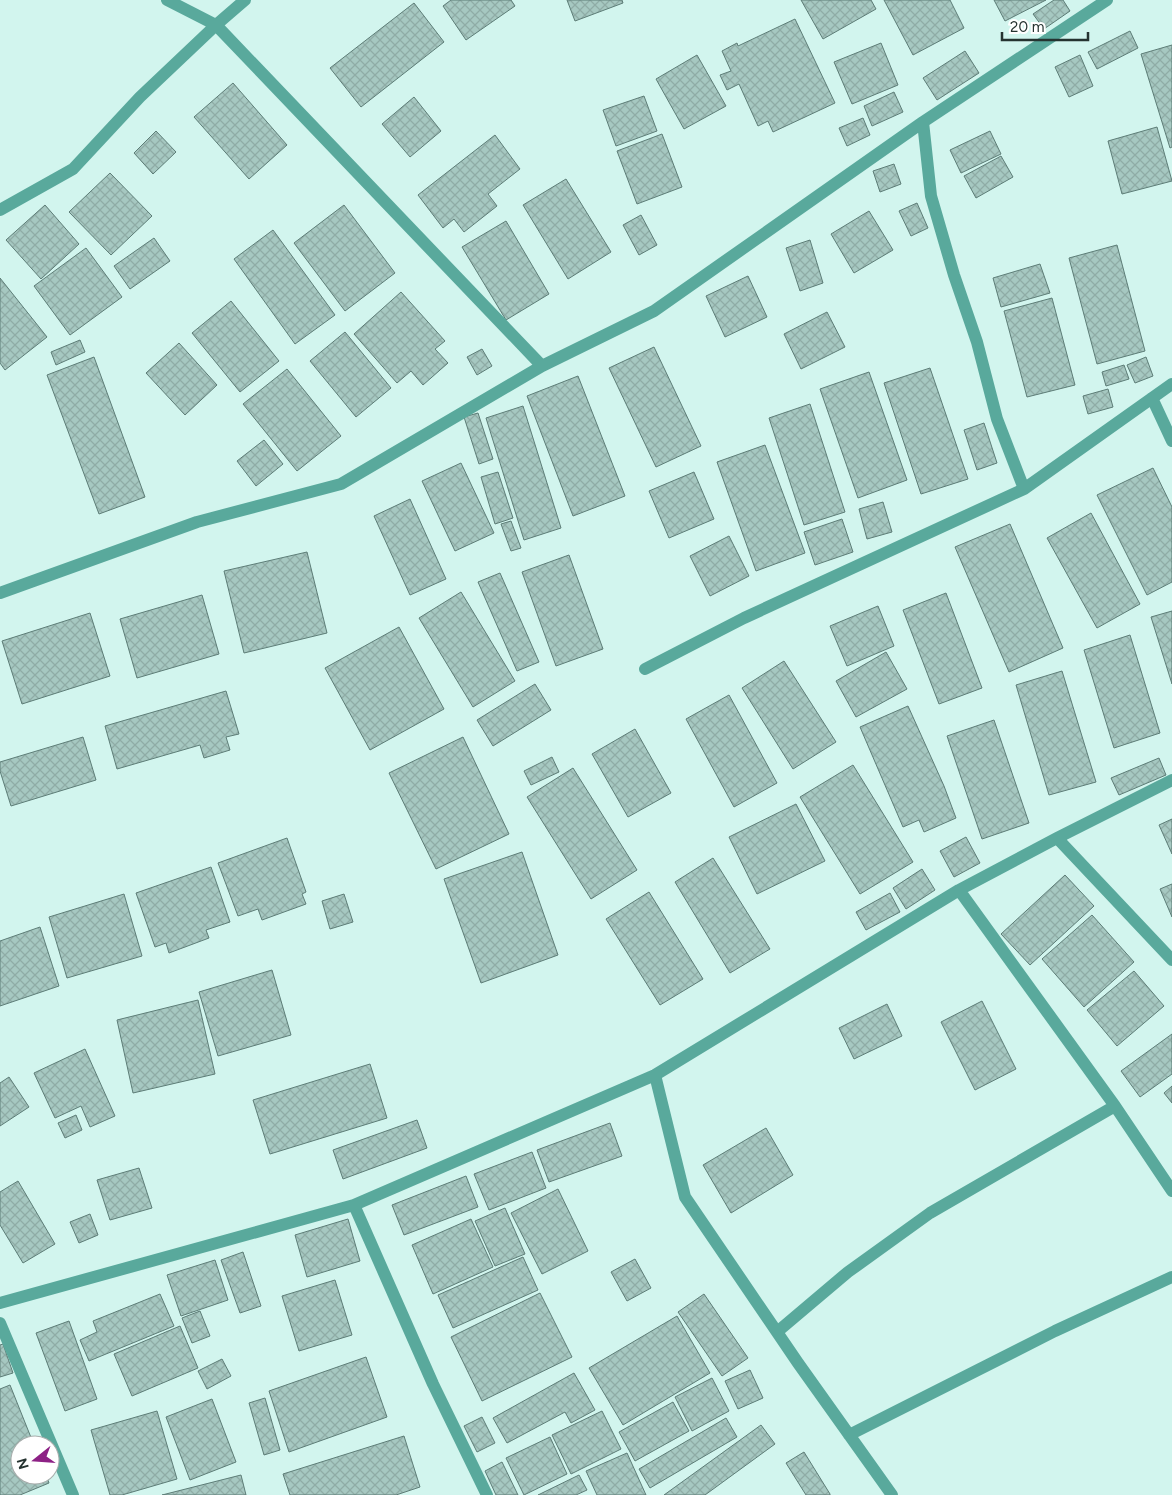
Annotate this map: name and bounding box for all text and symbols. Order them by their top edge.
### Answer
scale bar [1002,10,1088,42]
text: 20 m [1010,18,1044,36]
north arrow [10,1435,60,1485]
text: N [13,1456,33,1471]

